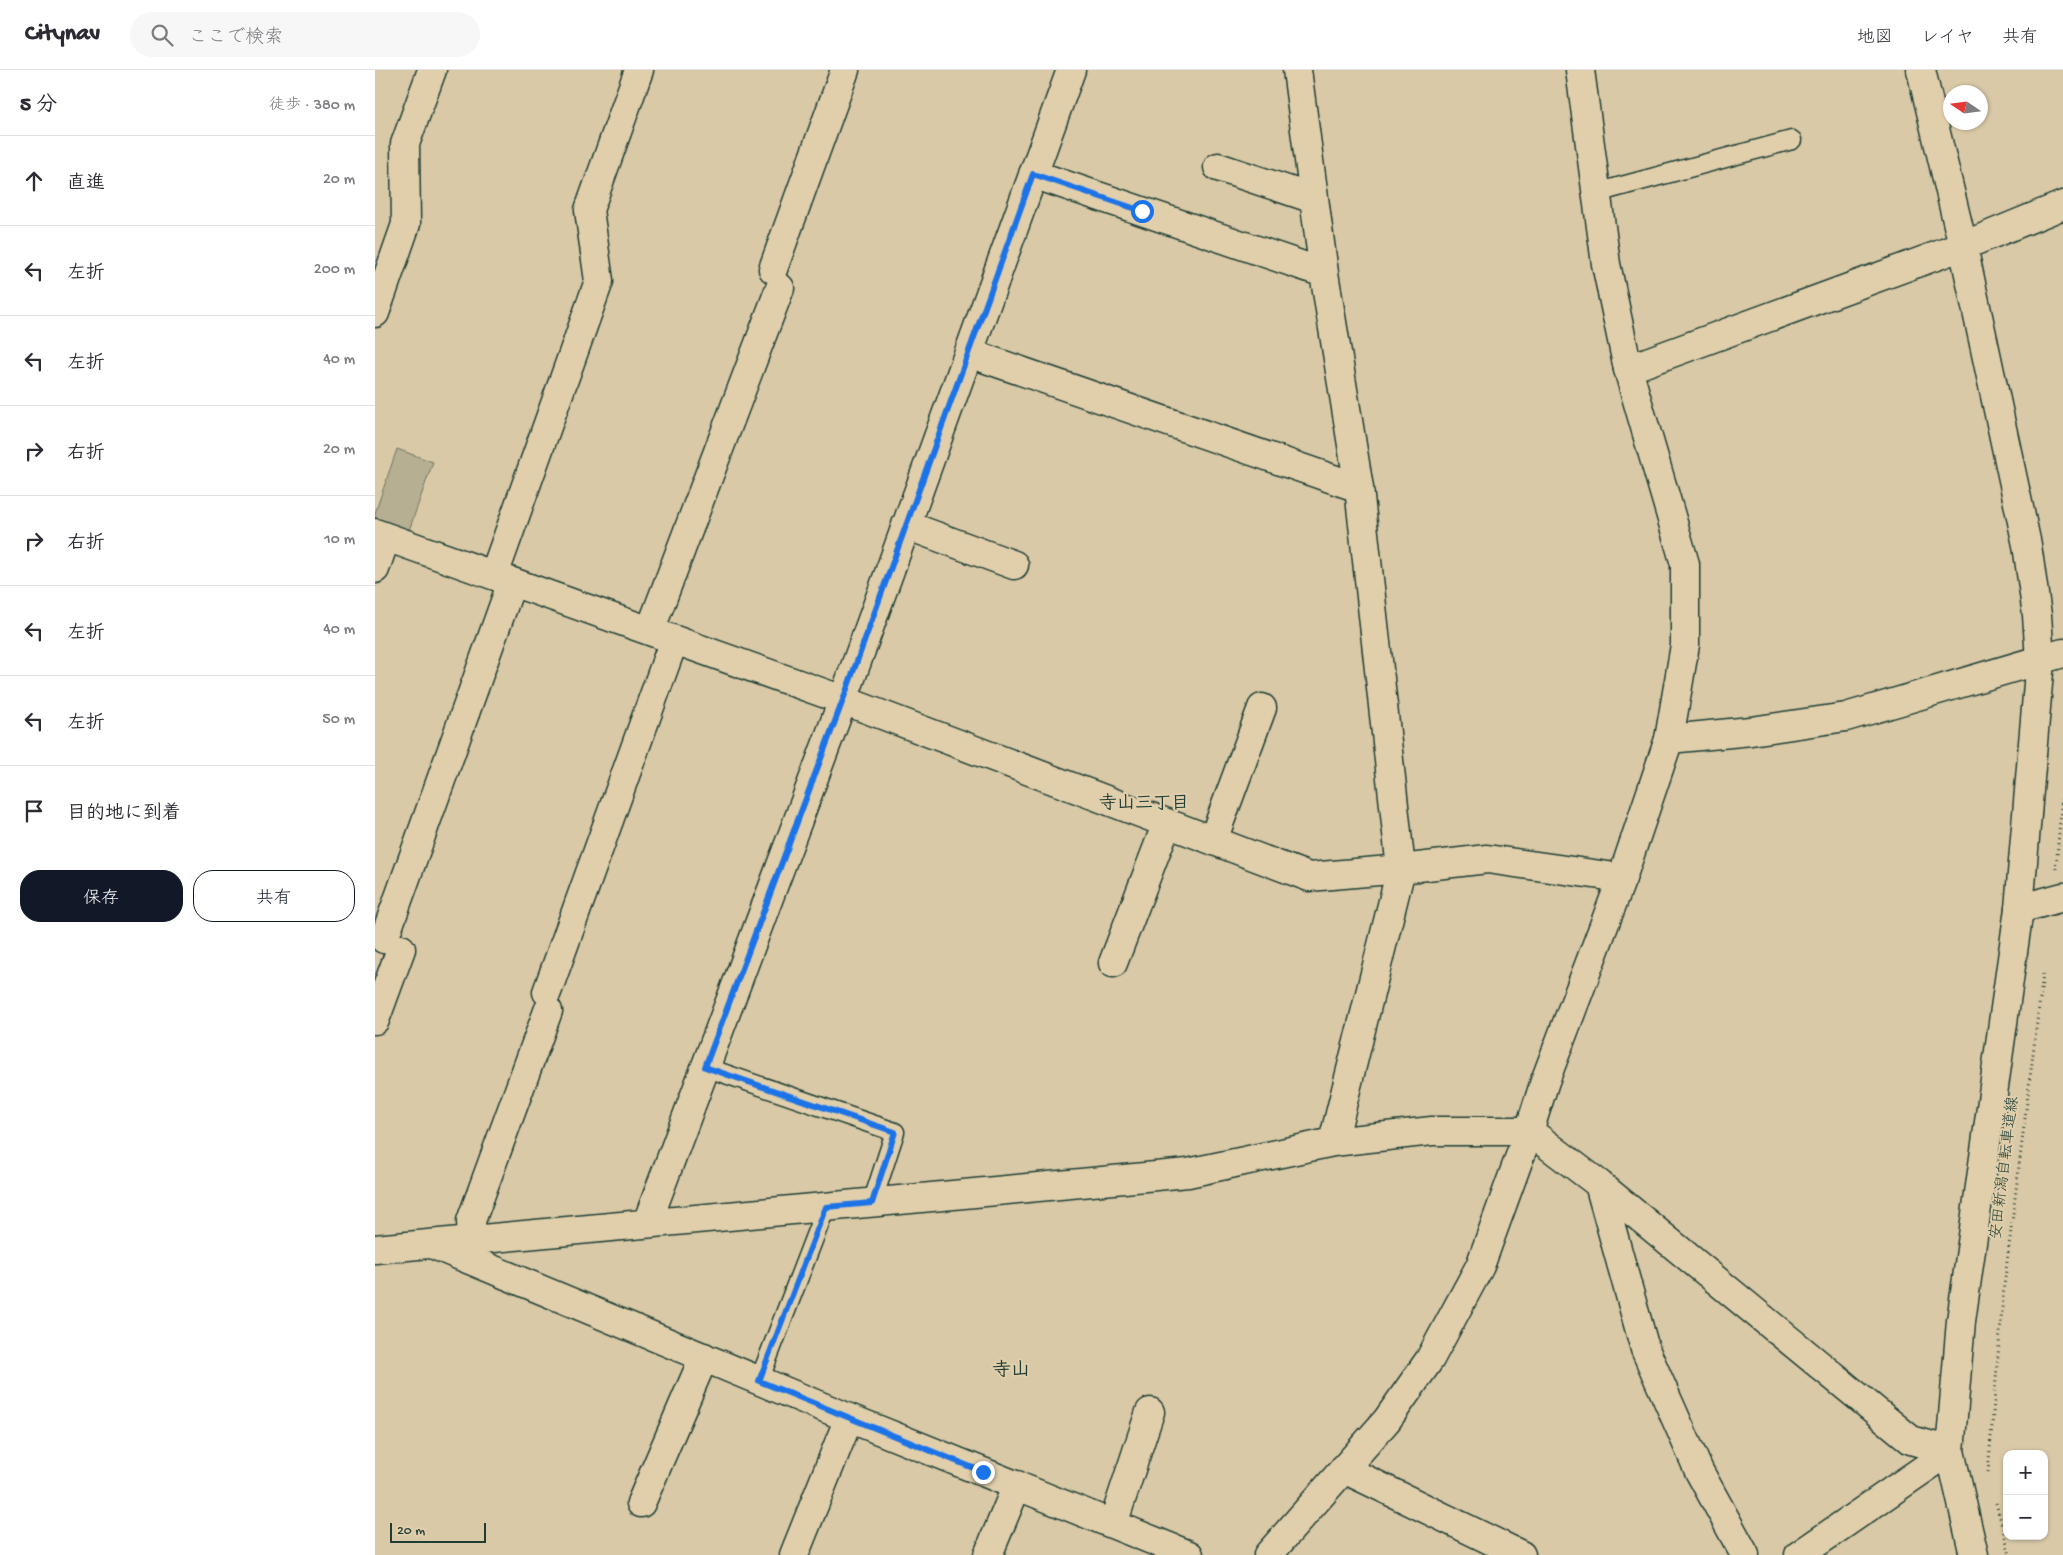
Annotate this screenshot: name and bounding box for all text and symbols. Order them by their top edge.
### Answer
search box [130,12,480,57]
text: Citynav [25,20,100,49]
icon: search [148,21,176,49]
text: ここで検索 [188,27,283,50]
text: 地図 [1857,28,1893,49]
text: レイヤ [1921,28,1974,49]
text: 共有 [2002,28,2038,49]
north arrow [1943,85,1988,130]
text: 5 分 [20,94,57,119]
text: 徒歩 · 380 m [269,97,355,116]
icon: ahead [20,167,48,195]
text: 20 m [323,171,355,190]
text: 直進 [67,173,105,196]
route start [1131,200,1154,223]
icon: left [20,257,48,285]
text: 200 m [314,261,355,280]
text: 左折 [67,263,105,286]
icon: left [20,347,48,375]
text: 40 m [323,351,355,370]
text: 左折 [67,353,105,376]
icon: right [20,437,48,465]
text: 20 m [323,441,355,460]
text: 右折 [67,443,105,466]
icon: right [20,527,48,555]
text: 10 m [324,531,355,550]
text: 右折 [67,533,105,556]
icon: left [20,617,48,645]
text: 40 m [323,621,355,640]
text: 左折 [67,623,105,646]
icon: left [20,707,48,735]
text: 50 m [322,711,355,730]
text: 左折 [67,713,105,736]
district label: 寺山三丁目 [1099,793,1189,815]
icon: arrive [20,797,48,825]
text: 目的地に到着 [67,803,181,826]
button: 保存 [20,870,183,922]
button: 共有 [193,870,355,922]
street label: 安田新潟自転車道線 [1986,1095,2024,1241]
district label: 寺山 [992,1359,1030,1383]
map controls [2003,1450,2048,1540]
button: + [2003,1450,2048,1495]
route end [972,1461,995,1484]
button: − [2003,1495,2048,1540]
scale bar [390,1520,486,1543]
text: 20 m [397,1523,425,1540]

